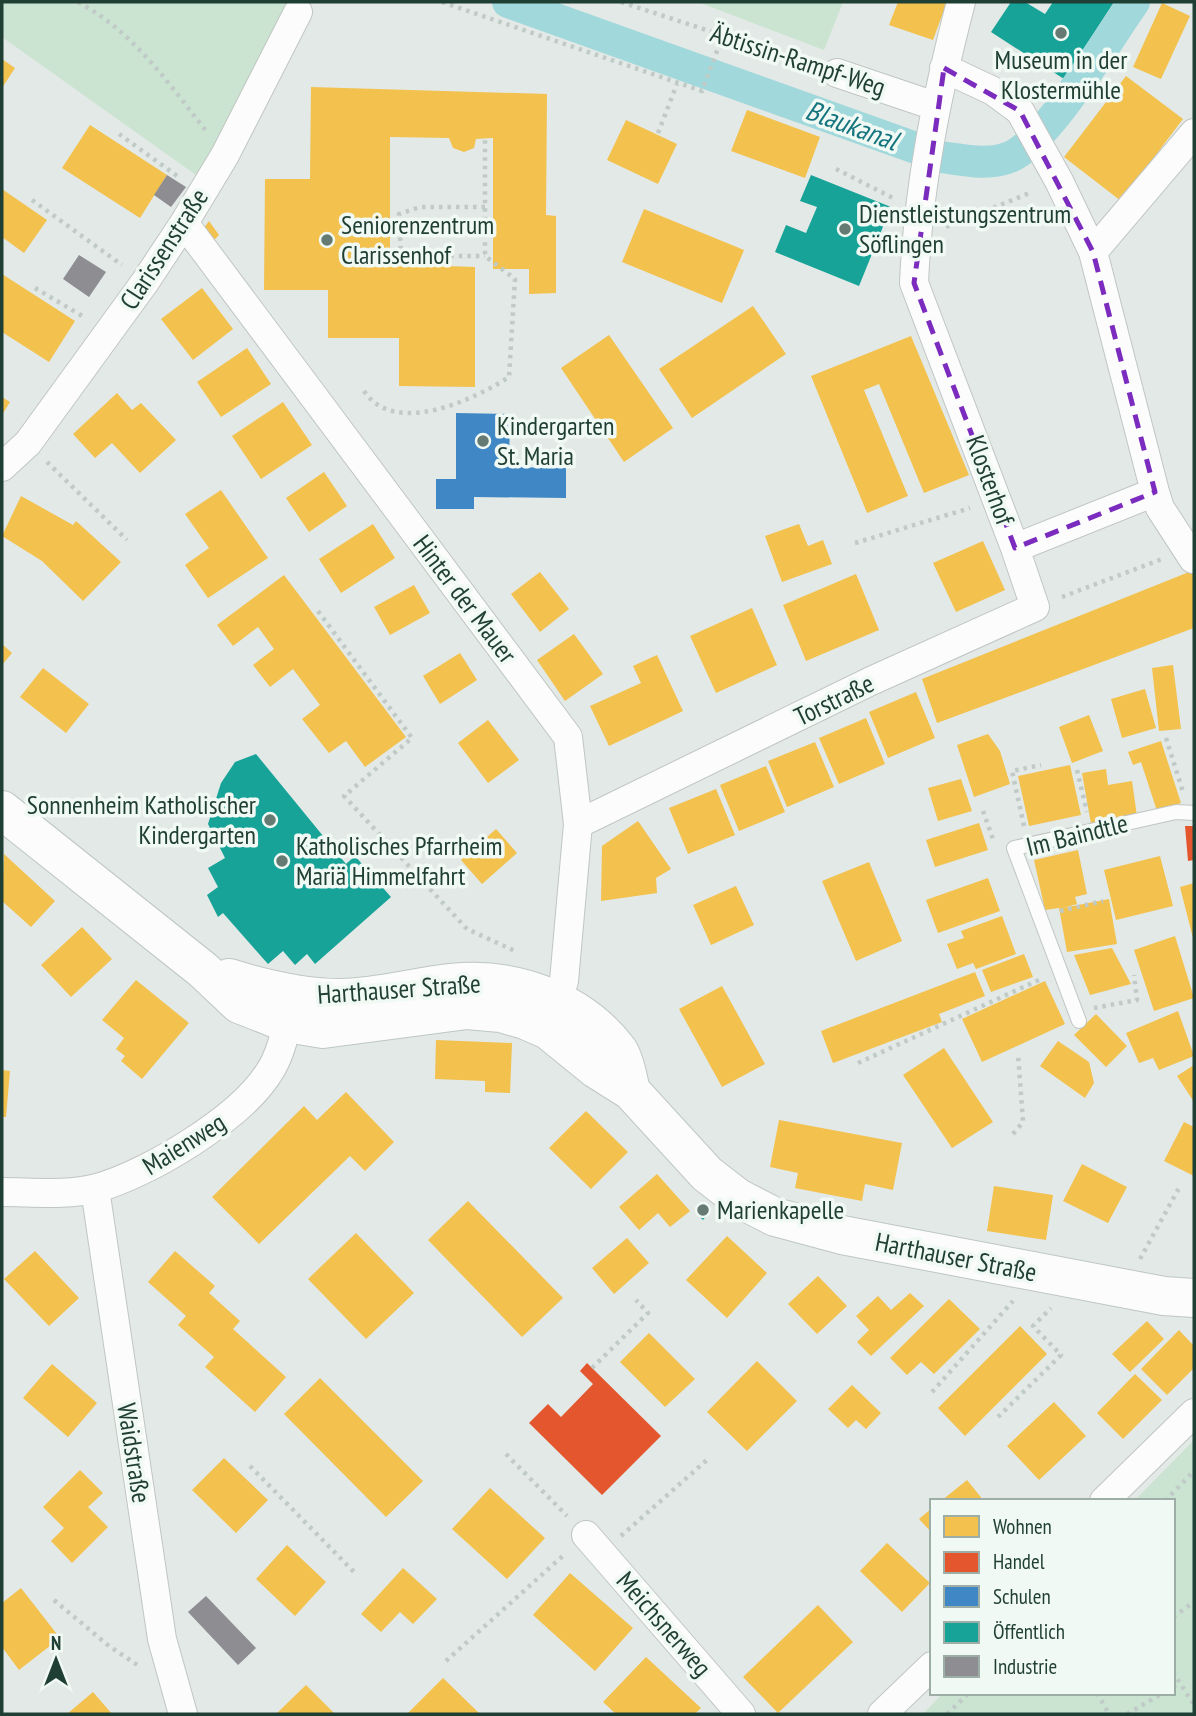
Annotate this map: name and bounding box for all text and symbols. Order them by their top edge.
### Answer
street label: Äbtissin-Rampf-Weg [707,16,890,103]
marker: Museum in der Klostermühle [1053,25,1069,41]
place label: Museum in der Klostermühle [995,43,1127,106]
water label: Blaukanal [801,91,906,159]
street label: Clarissenstraße [112,182,215,315]
place label: Dienstleistungszentrum Söflingen [859,197,1071,260]
place label: Seniorenzentrum Clarissenhof [341,208,494,271]
marker: Dienstleistungszentrum Söflingen [837,221,853,237]
marker: Seniorenzentrum Clarissenhof [319,232,335,248]
place label: Kindergarten St. Maria [497,409,614,472]
street label: Klosterhof [959,431,1022,530]
marker: Kindergarten St. Maria [475,433,491,449]
street label: Hinter der Mauer [406,528,524,669]
street label: Torstraße [789,666,879,733]
place label: Sonnenheim Katholischer Kindergarten [27,788,256,851]
street label: Im Baindtle [1023,806,1131,863]
marker: Sonnenheim Katholischer Kindergarten [262,812,278,828]
place label: Katholisches Pfarrheim Mariä Himmelfahrt [296,829,503,892]
marker: Katholisches Pfarrheim Mariä Himmelfahrt [274,853,290,869]
street label: Harthauser Straße [316,966,482,1011]
street label: Maienweg [136,1105,231,1182]
place label: Marienkapelle [717,1193,844,1226]
marker: Marienkapelle [695,1202,711,1218]
street label: Harthauser Straße [873,1225,1040,1288]
street label: Waidstraße [110,1401,159,1505]
legend [930,1499,1175,1695]
text: Wohnen [993,1513,1052,1540]
text: Handel [993,1548,1045,1575]
street label: Meichsnerweg [610,1564,719,1683]
text: Schulen [993,1583,1051,1610]
text: Öffentlich [993,1618,1065,1645]
north arrow [21,1625,91,1695]
text: N [51,1631,61,1655]
text: Industrie [993,1653,1057,1680]

